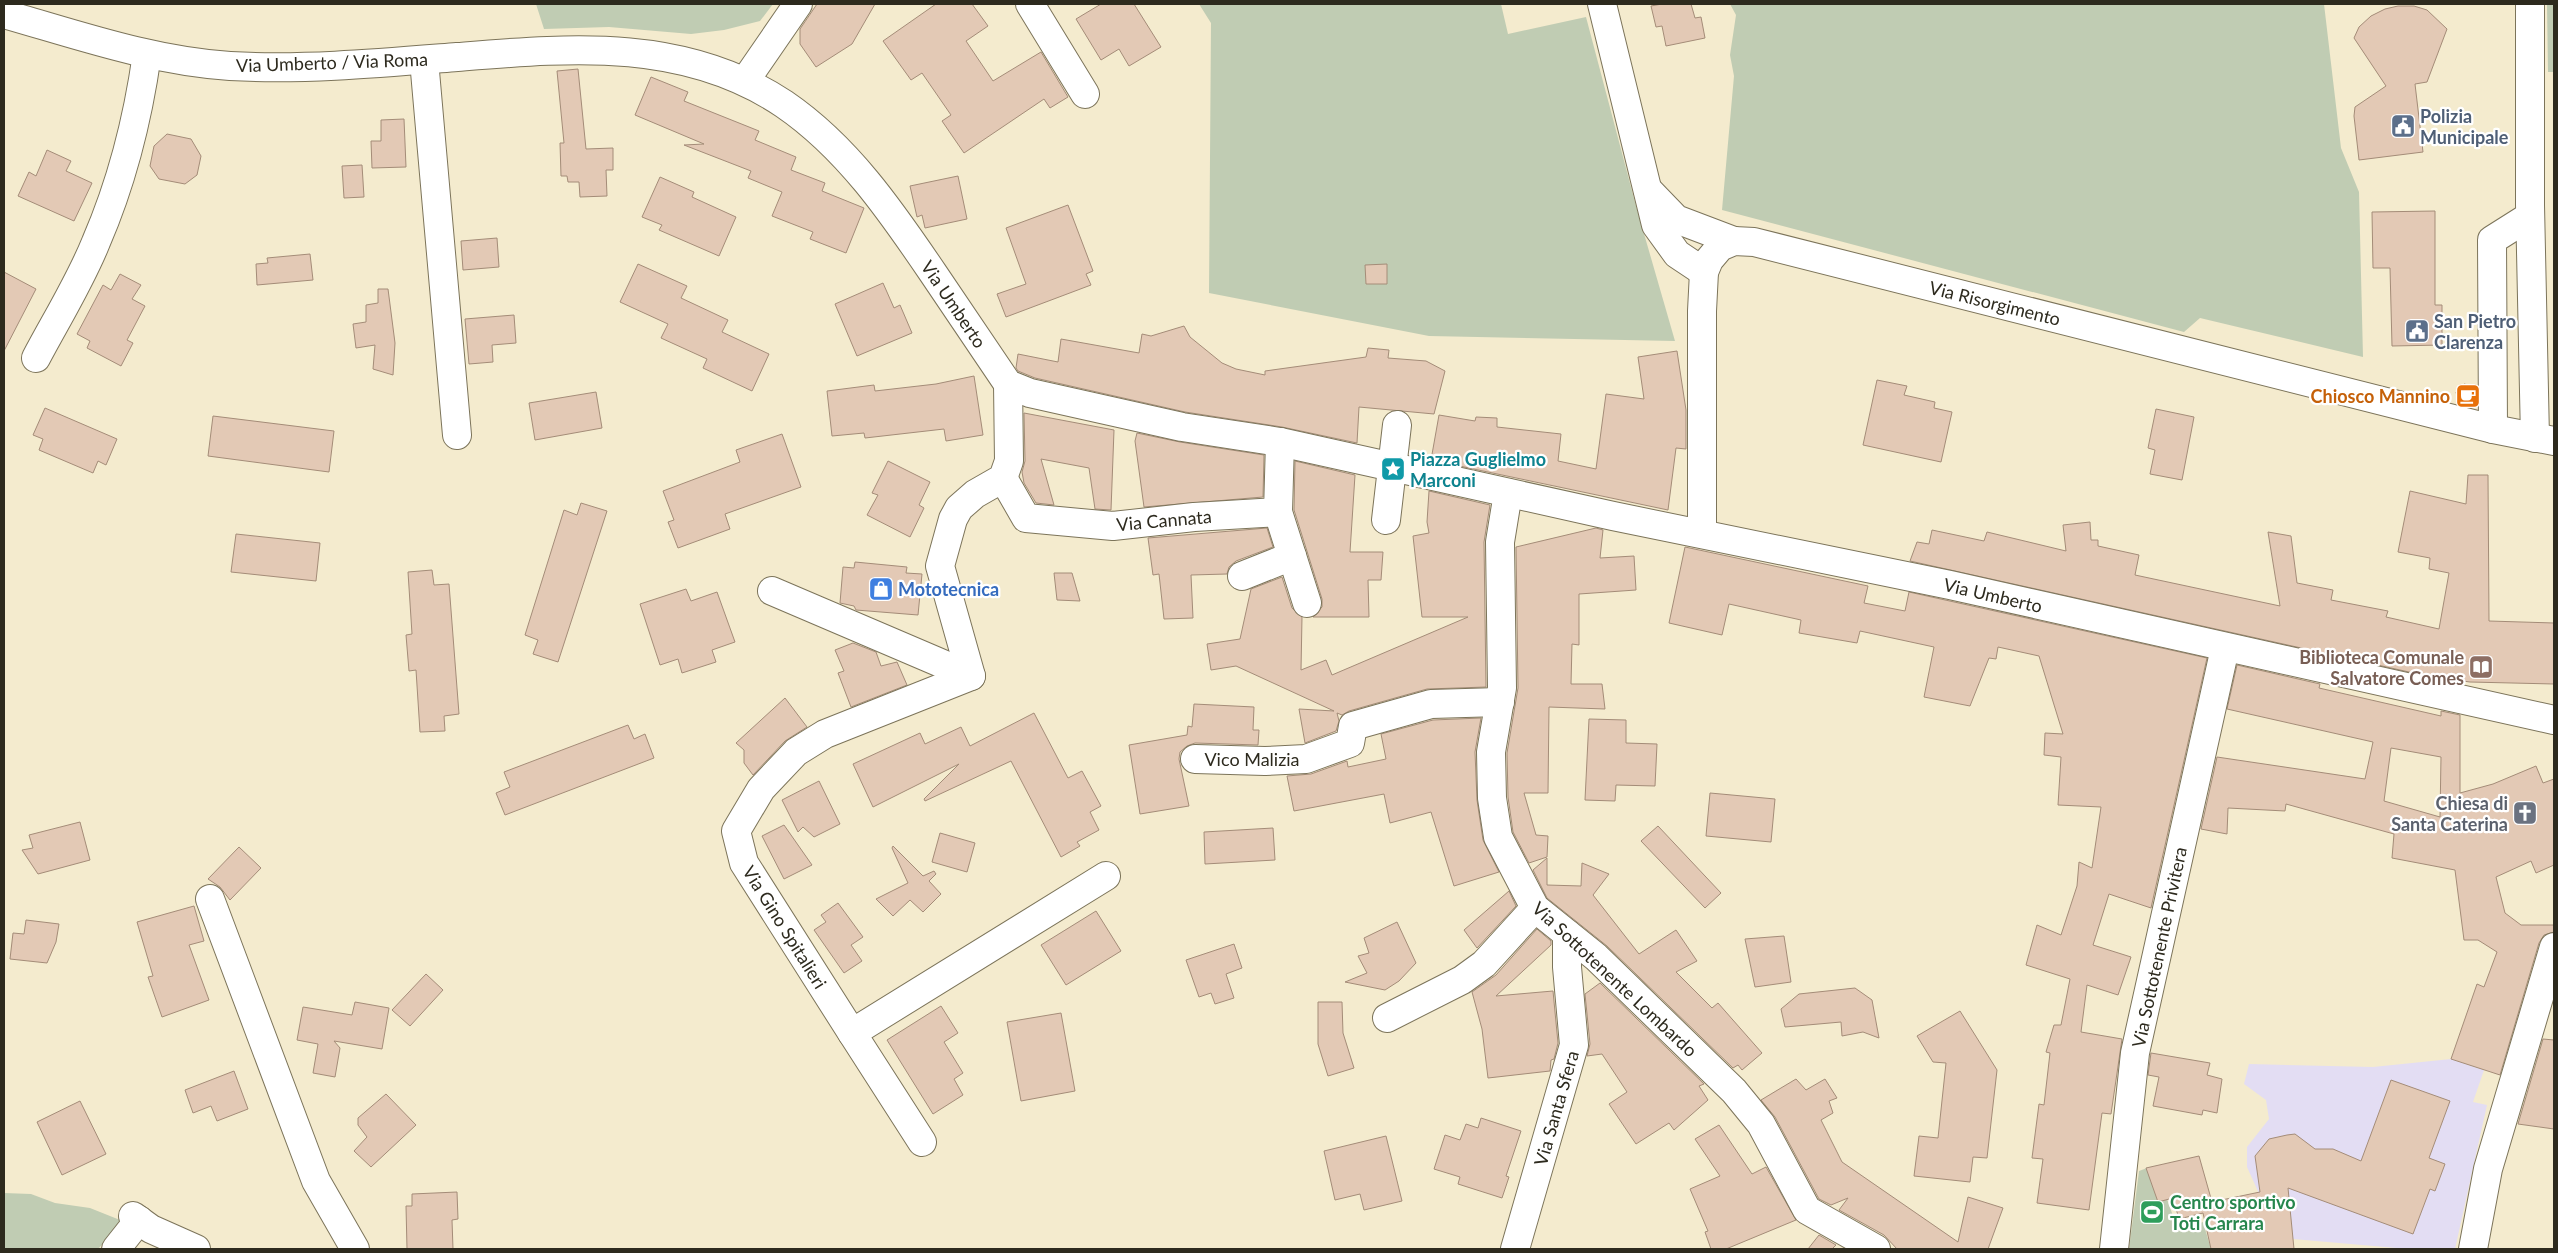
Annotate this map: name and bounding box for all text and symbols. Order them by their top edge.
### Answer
street label: Via Umberto / Via Roma [236,48,428,76]
place label: Polizia Municipale [2420,105,2509,148]
public building icon: Polizia Municipale [2390,113,2416,139]
street label: Via Umberto [917,256,991,352]
street label: Via Risorgimento [1927,276,2063,330]
place label: San Pietro Clarenza [2434,310,2516,353]
public building icon: San Pietro Clarenza [2404,318,2430,344]
cafe icon: Chiosco Mannino [2455,383,2481,409]
place label: Chiosco Mannino [2311,385,2450,407]
place label: Piazza Guglielmo Marconi [1410,448,1546,491]
place icon: Piazza Guglielmo Marconi [1380,456,1406,482]
street label: Via Cannata [1116,505,1212,535]
street label: Via Umberto [1942,573,2044,617]
shop icon: Mototecnica [868,576,894,602]
place label: Mototecnica [898,578,999,600]
place label: Biblioteca Comunale Salvatore Comes [2299,646,2464,689]
library icon: Biblioteca Comunale Salvatore Comes [2468,654,2494,680]
street label: Vico Malizia [1204,748,1300,770]
place label: Chiesa di Santa Caterina [2391,792,2508,835]
church icon: Chiesa di Santa Caterina [2512,800,2538,826]
street label: Via Sottotenente Privitera [2127,845,2191,1049]
street label: Via Gino Spitalieri [738,862,832,992]
street label: Via Sottotenente Lombardo [1528,897,1702,1061]
street label: Via Santa Sfera [1529,1048,1583,1168]
place label: Centro sportivo Toti Carrara [2170,1191,2296,1234]
sports icon: Centro sportivo Toti Carrara [2139,1199,2165,1225]

